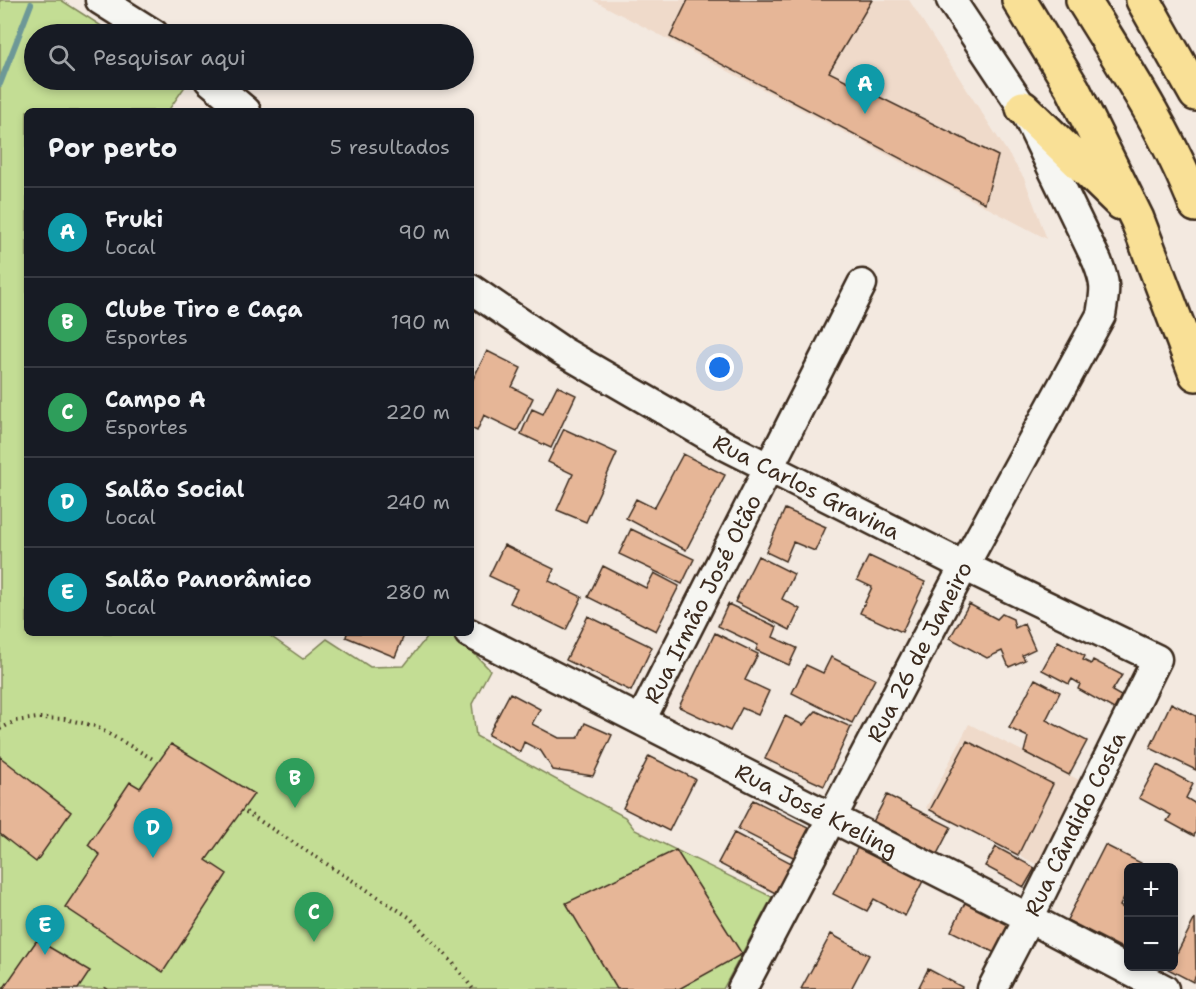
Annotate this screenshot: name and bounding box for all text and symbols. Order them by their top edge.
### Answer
search box [24,24,474,90]
icon: search [45,41,78,74]
text: Pesquisar aqui [93,43,246,72]
pin: A [846,64,884,114]
text: Por perto [48,130,177,165]
text: 5 resultados [330,134,450,160]
text: Fruki [105,205,163,234]
text: A [60,219,75,245]
text: 90 m [398,219,450,245]
text: Local [105,234,156,260]
text: Clube Tiro e Caça [105,295,303,324]
text: B [61,309,74,335]
text: 190 m [391,309,450,335]
text: Esportes [105,324,188,350]
your location [705,353,734,382]
text: Campo A [105,385,206,414]
text: C [61,399,74,425]
text: 220 m [386,399,450,425]
text: Esportes [105,414,188,440]
street label: Rua Carlos Gravina [708,427,905,546]
text: Salão Social [105,475,244,504]
text: D [60,489,75,515]
text: 240 m [385,489,450,515]
street label: Rua Irmão José Otão [637,489,768,708]
text: Local [105,504,156,530]
street label: Rua 26 de Janeiro [860,556,978,747]
text: Salão Panorâmico [105,565,311,594]
text: E [61,579,74,605]
text: 280 m [385,579,450,605]
text: Local [105,594,156,620]
street label: Rua Cândido Costa [1018,726,1133,921]
street label: Rua José Kreling [730,756,903,863]
pin: B [276,758,314,808]
pin: D [134,808,172,858]
map controls [1124,863,1178,971]
button: + [1124,863,1178,917]
pin: C [294,892,334,942]
pin: E [26,906,64,955]
button: − [1124,917,1178,971]

